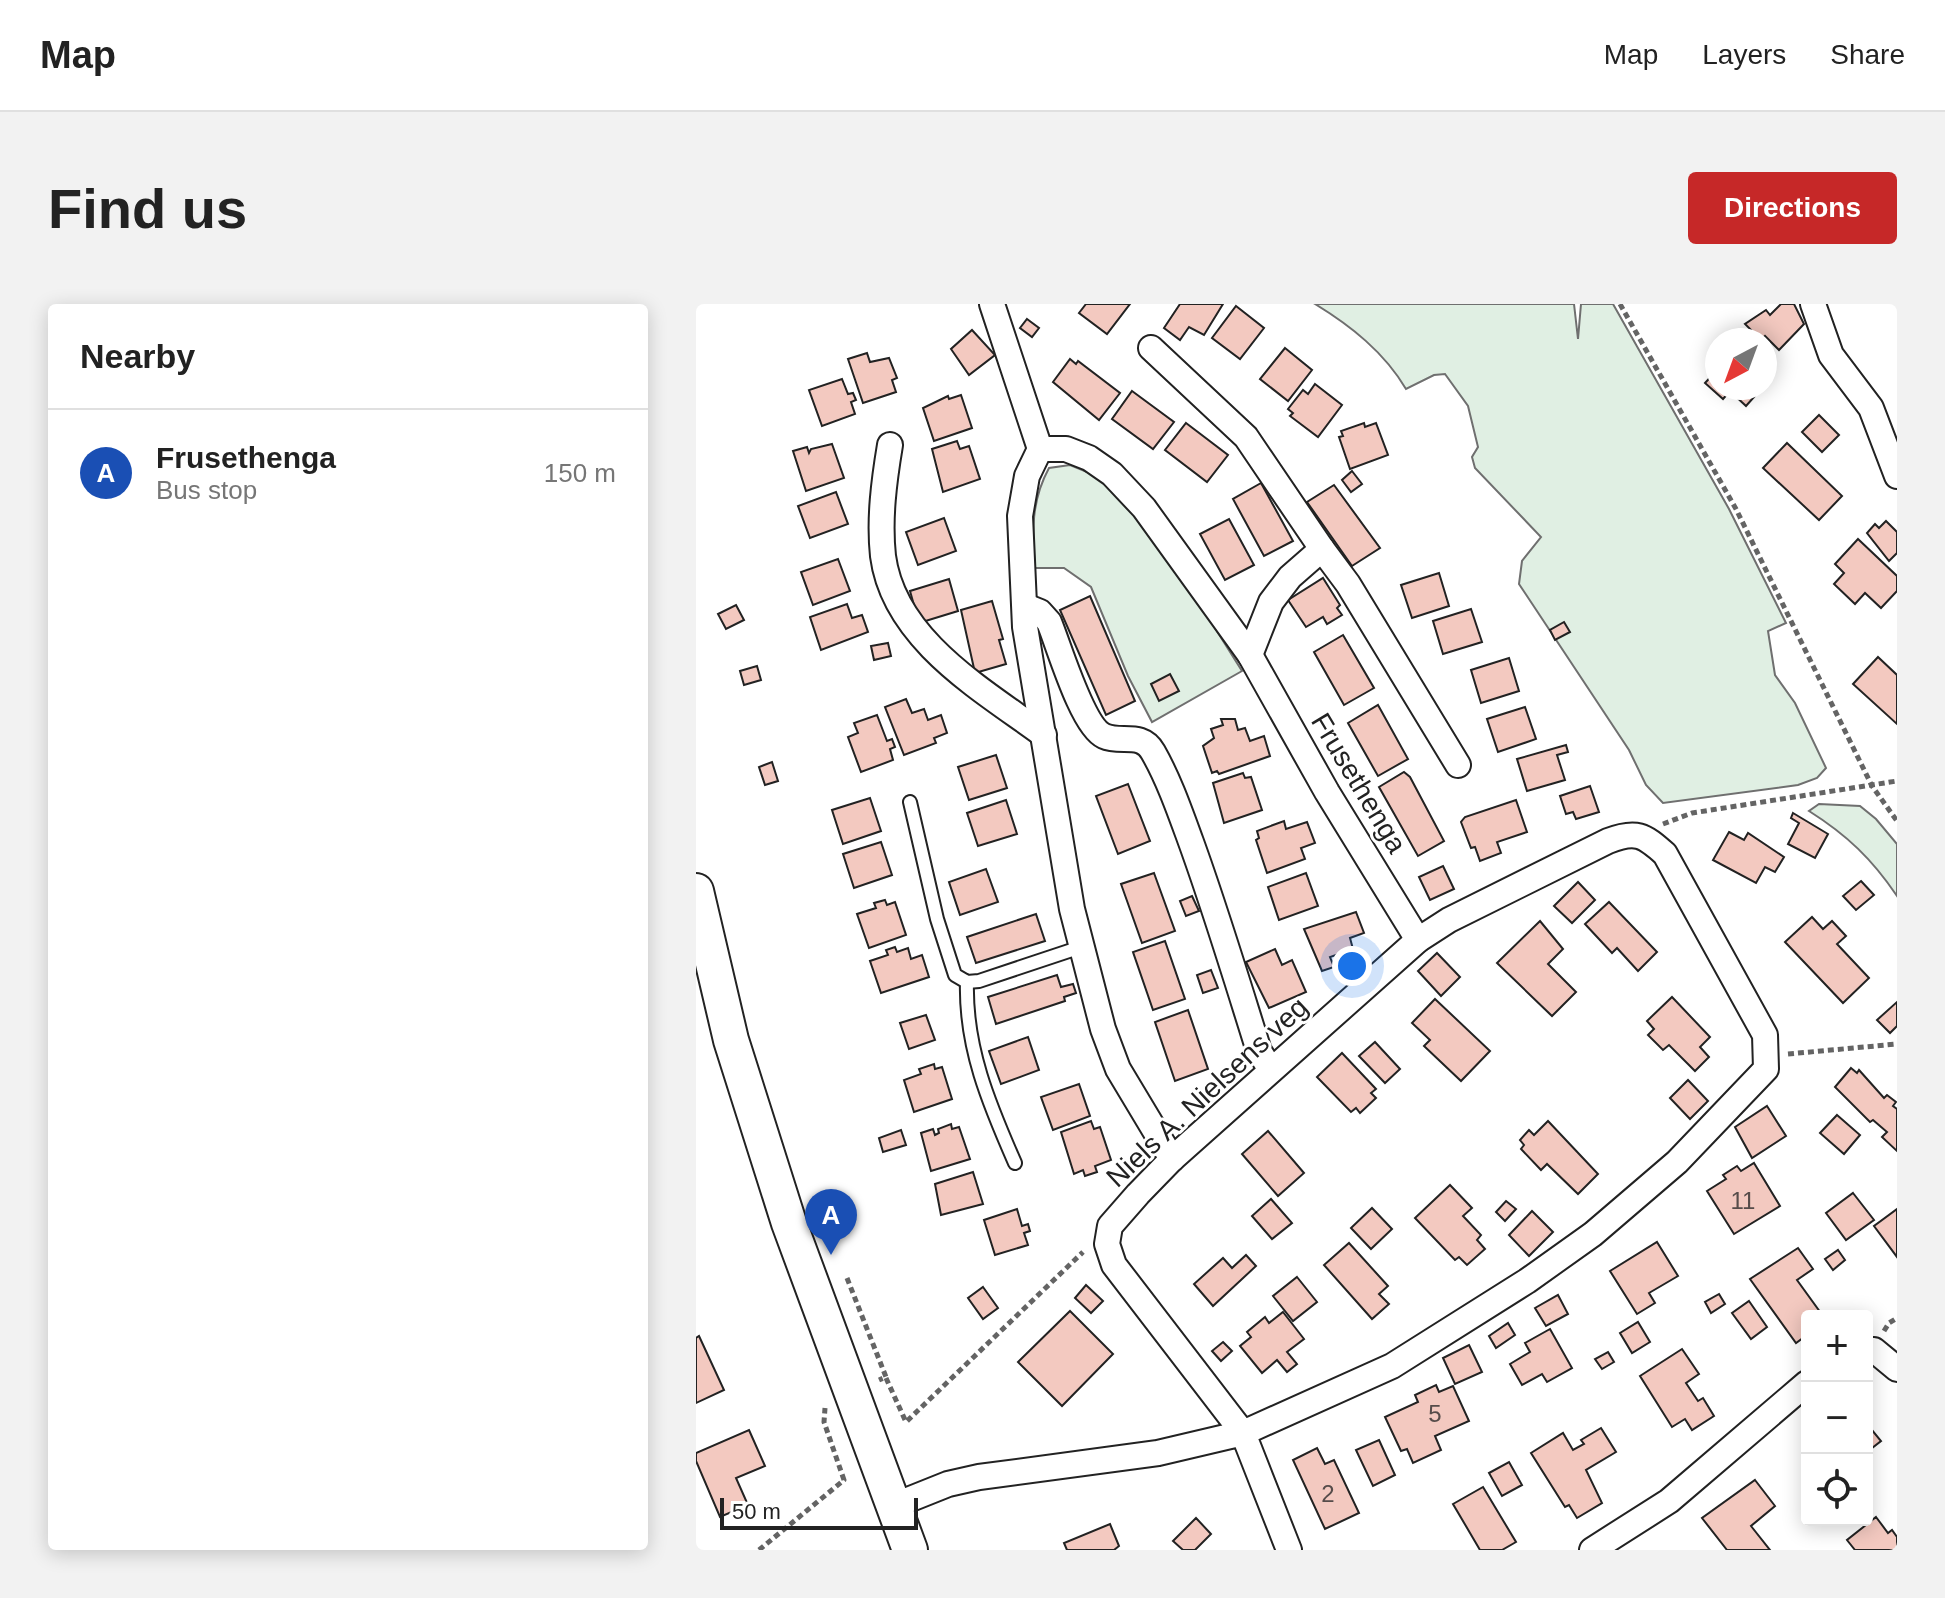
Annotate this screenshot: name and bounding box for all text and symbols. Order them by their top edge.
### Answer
text: Map [40,34,116,76]
text: Map [1604,39,1658,70]
text: Layers [1702,39,1786,70]
text: Share [1830,39,1905,70]
button: Directions [1688,172,1897,244]
text: Find us [48,177,247,240]
north arrow [1705,328,1777,400]
text: Nearby [80,337,195,375]
text: Frusethenga [156,441,336,474]
text: A [97,458,115,488]
text: 150 m [544,458,616,488]
text: Bus stop [156,475,257,505]
street label: Frusethenga [1305,708,1413,859]
your location [1332,946,1372,986]
street label: Niels A. Nielsens veg [1100,991,1314,1193]
house number: 11 [1731,1187,1755,1214]
pin: A [805,1189,857,1255]
map controls [1801,1310,1873,1526]
button: + [1801,1310,1873,1382]
button: − [1801,1382,1873,1454]
house number: 5 [1428,1400,1442,1427]
button: locate [1801,1454,1873,1526]
house number: 2 [1321,1480,1335,1507]
scale bar [720,1494,918,1530]
text: 50 m [732,1499,781,1524]

